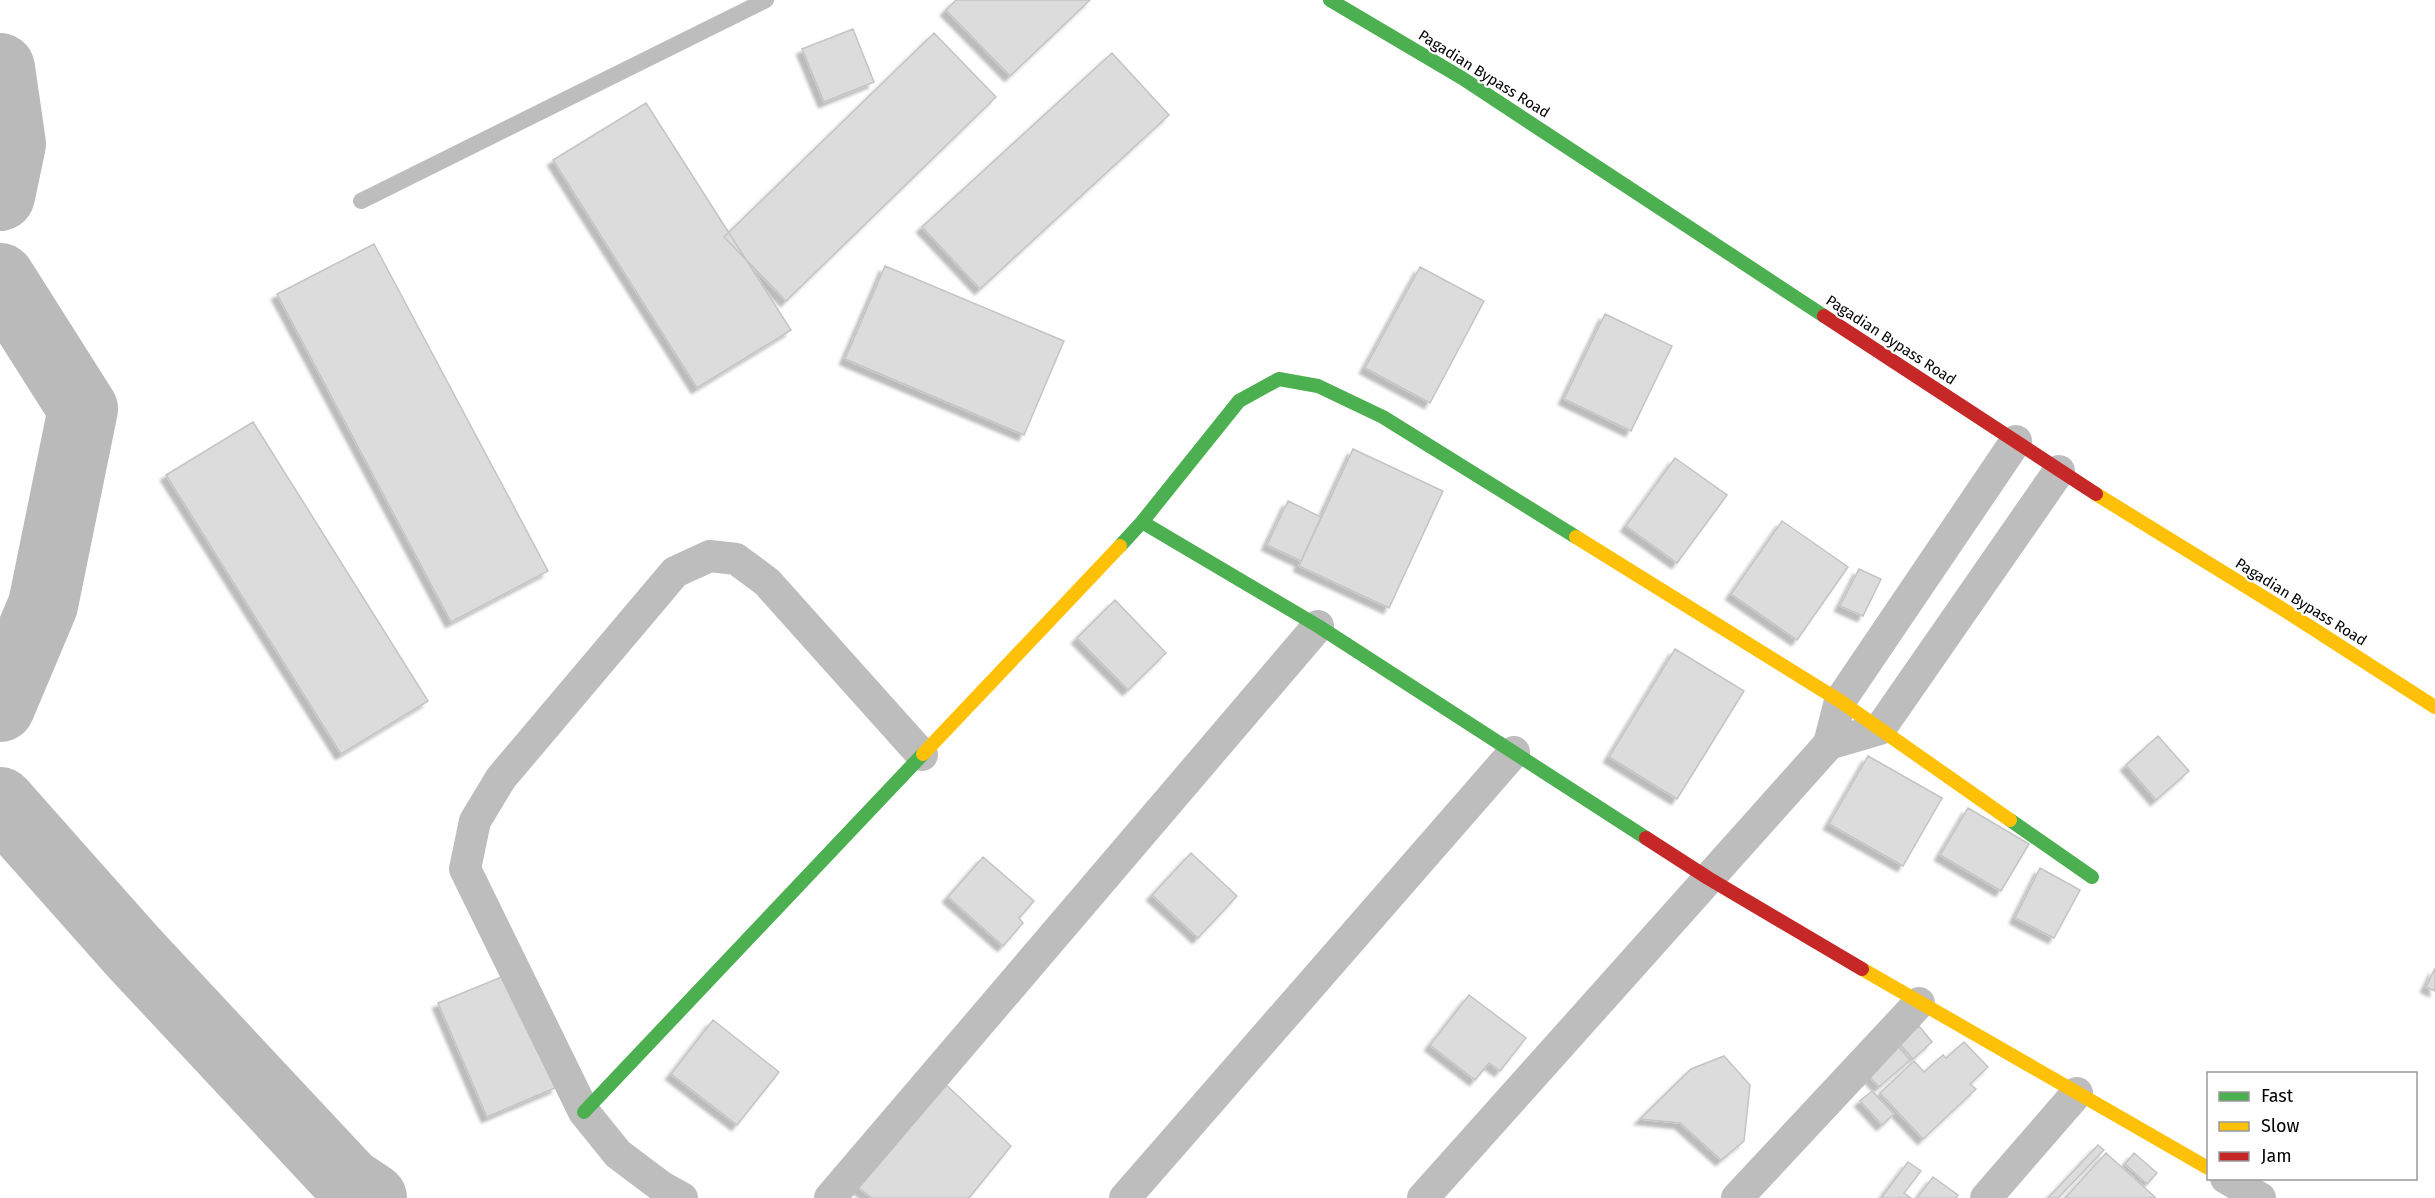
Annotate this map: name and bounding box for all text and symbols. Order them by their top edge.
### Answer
street label: Pagadian Bypass Road [1415,26,1553,122]
street label: Pagadian Bypass Road [1823,291,1959,389]
street label: Pagadian Bypass Road [2232,554,2370,650]
legend [2207,1072,2417,1180]
text: Fast [2261,1085,2294,1107]
text: Slow [2261,1115,2300,1137]
text: Jam [2261,1145,2292,1167]

